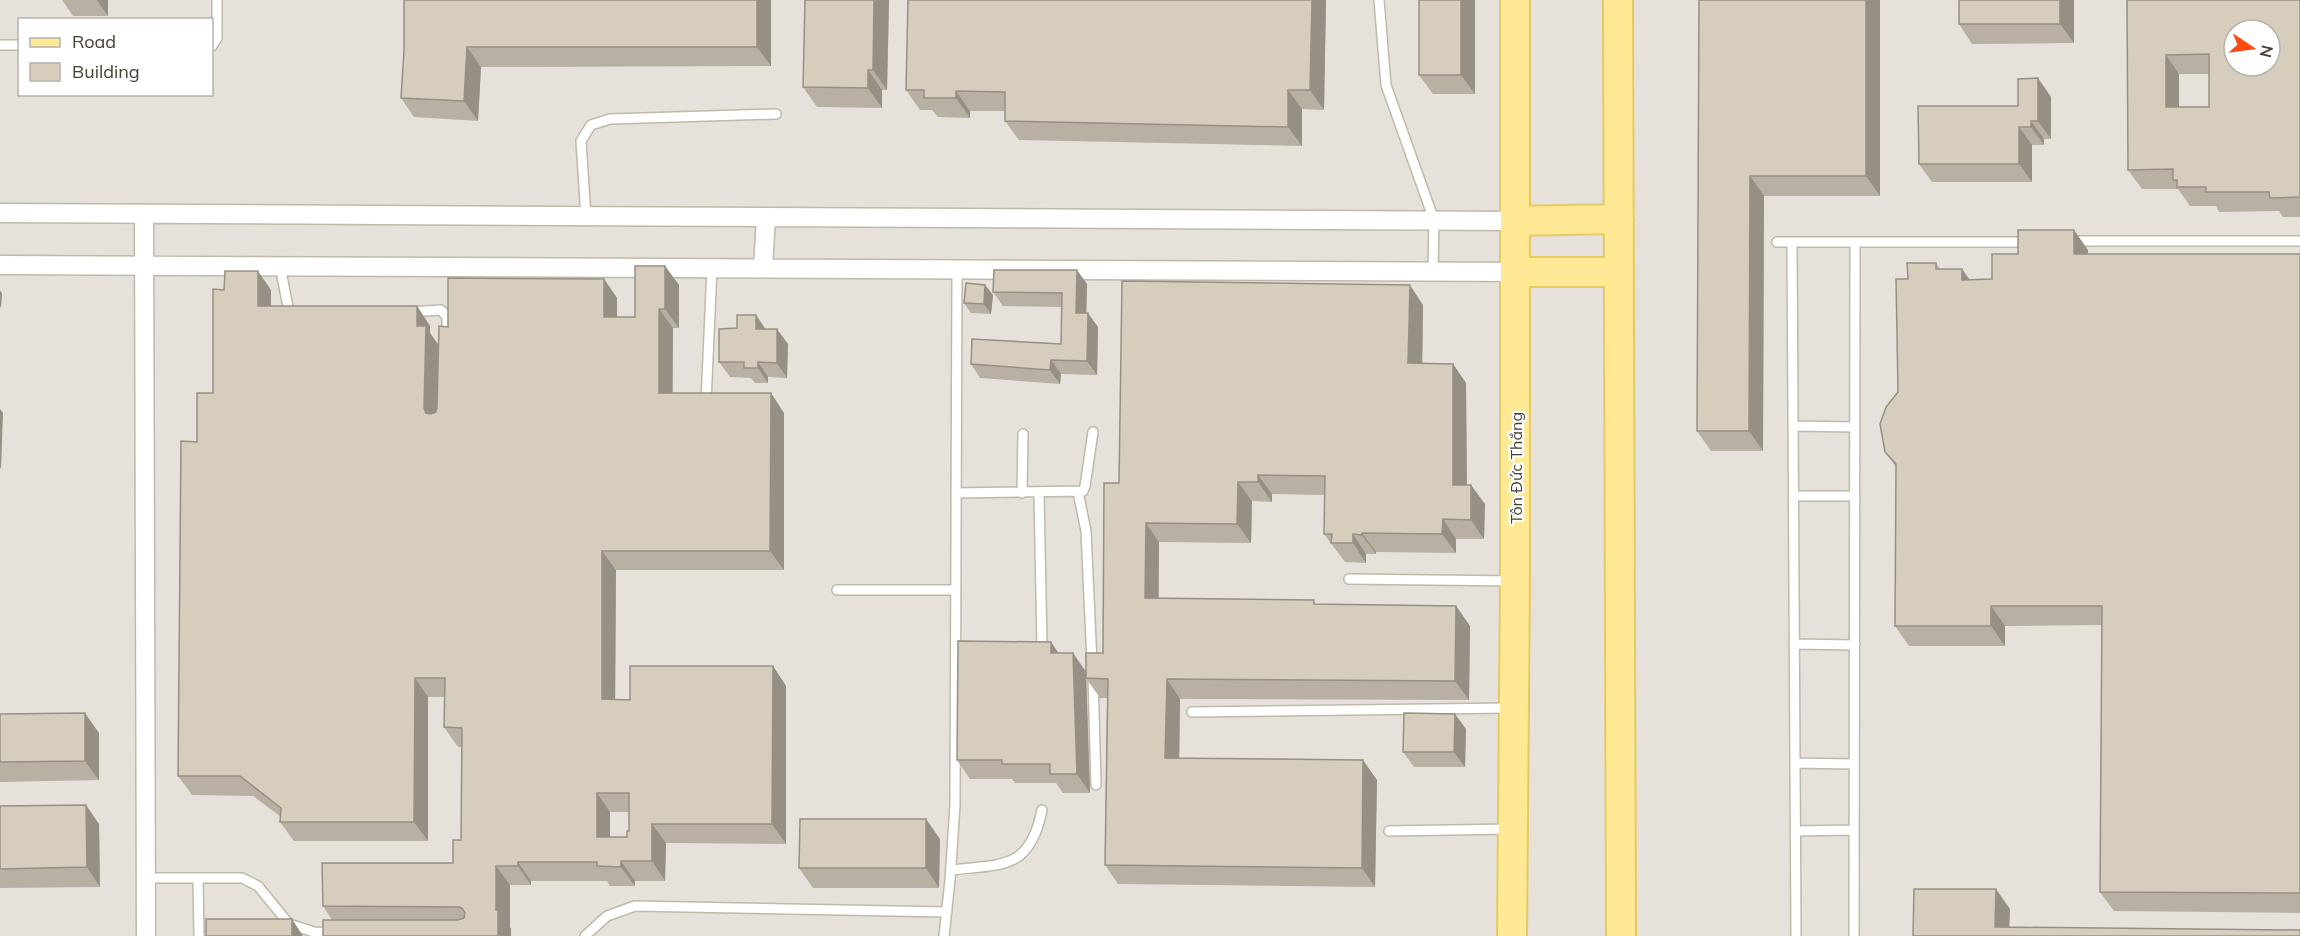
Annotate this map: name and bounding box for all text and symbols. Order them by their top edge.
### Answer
legend [18,18,213,96]
north arrow [2222,18,2282,78]
text: Road [72,30,116,53]
text: N [2256,43,2278,60]
text: Building [72,60,140,83]
street label: Tôn Đức Thắng [1506,412,1526,524]

